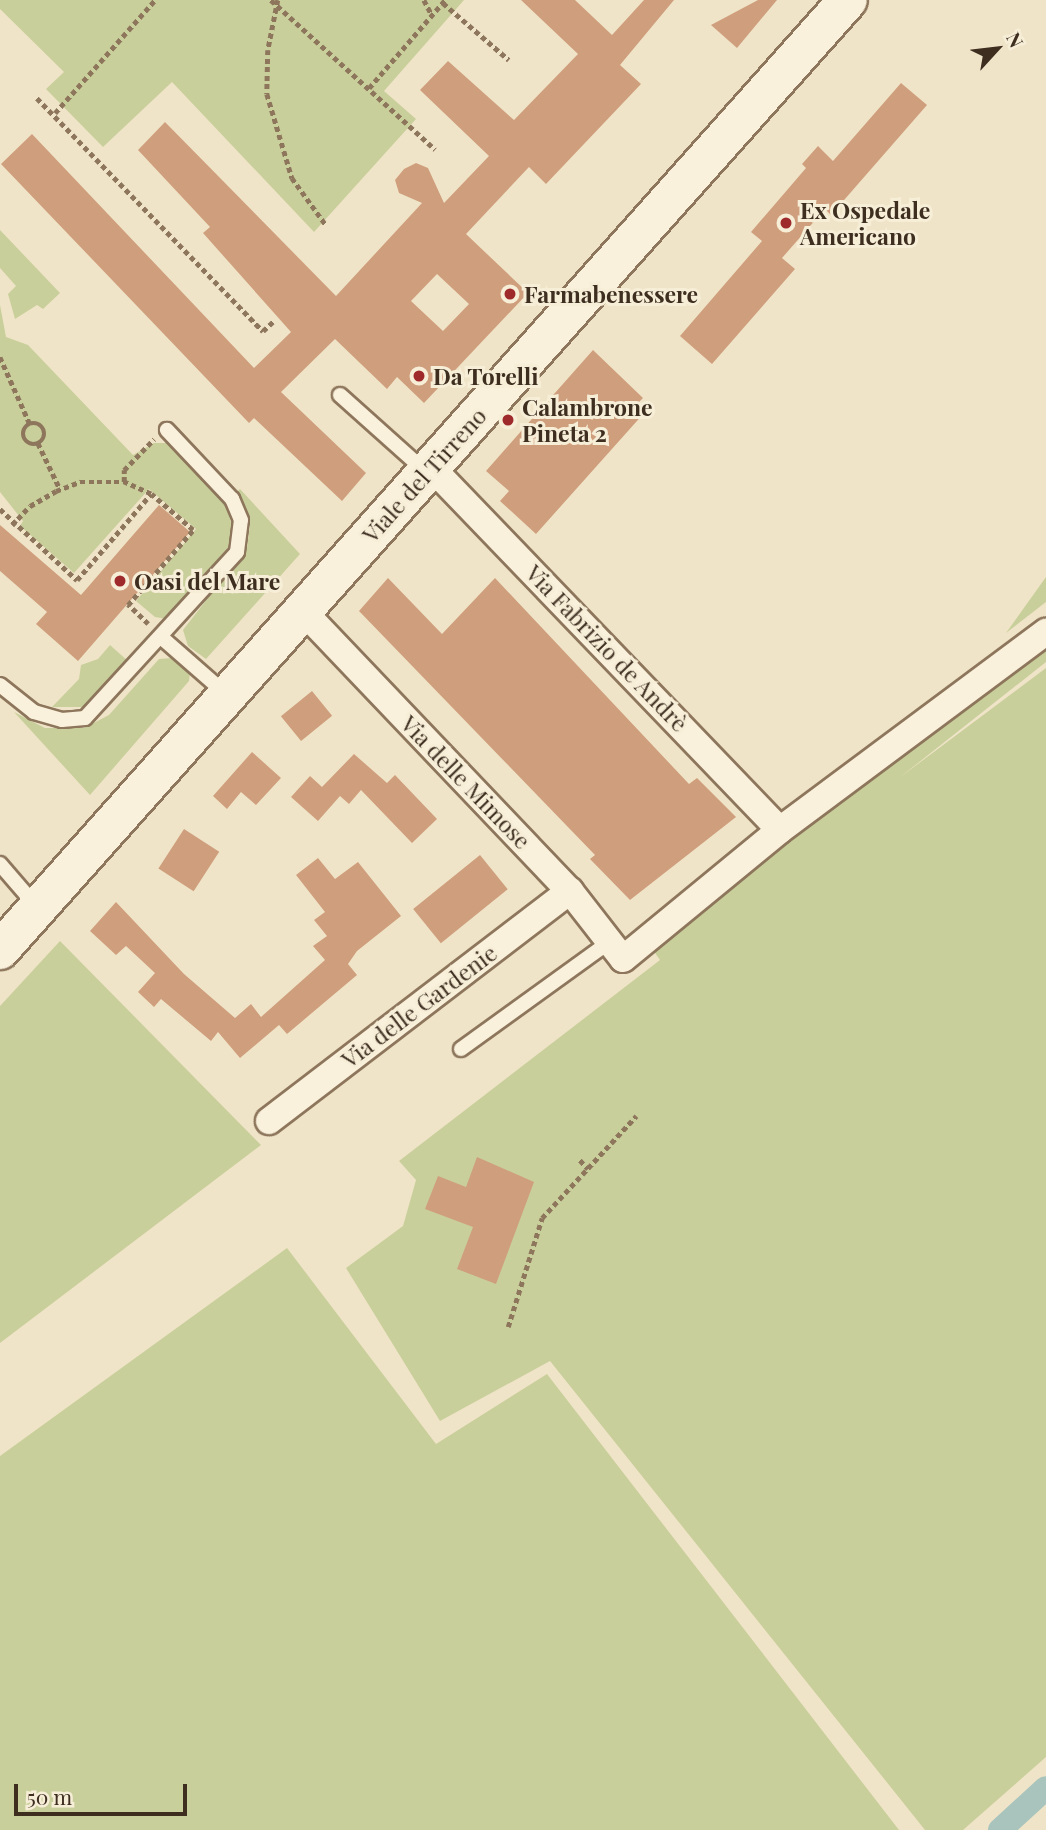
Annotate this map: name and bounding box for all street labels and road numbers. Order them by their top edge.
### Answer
street label: Viale del Tirreno [356,402,492,548]
street label: Via Fabrizio de Andrè [520,559,694,737]
street label: Via delle Mimose [395,710,537,854]
street label: Via delle Gardenie [336,939,502,1073]

